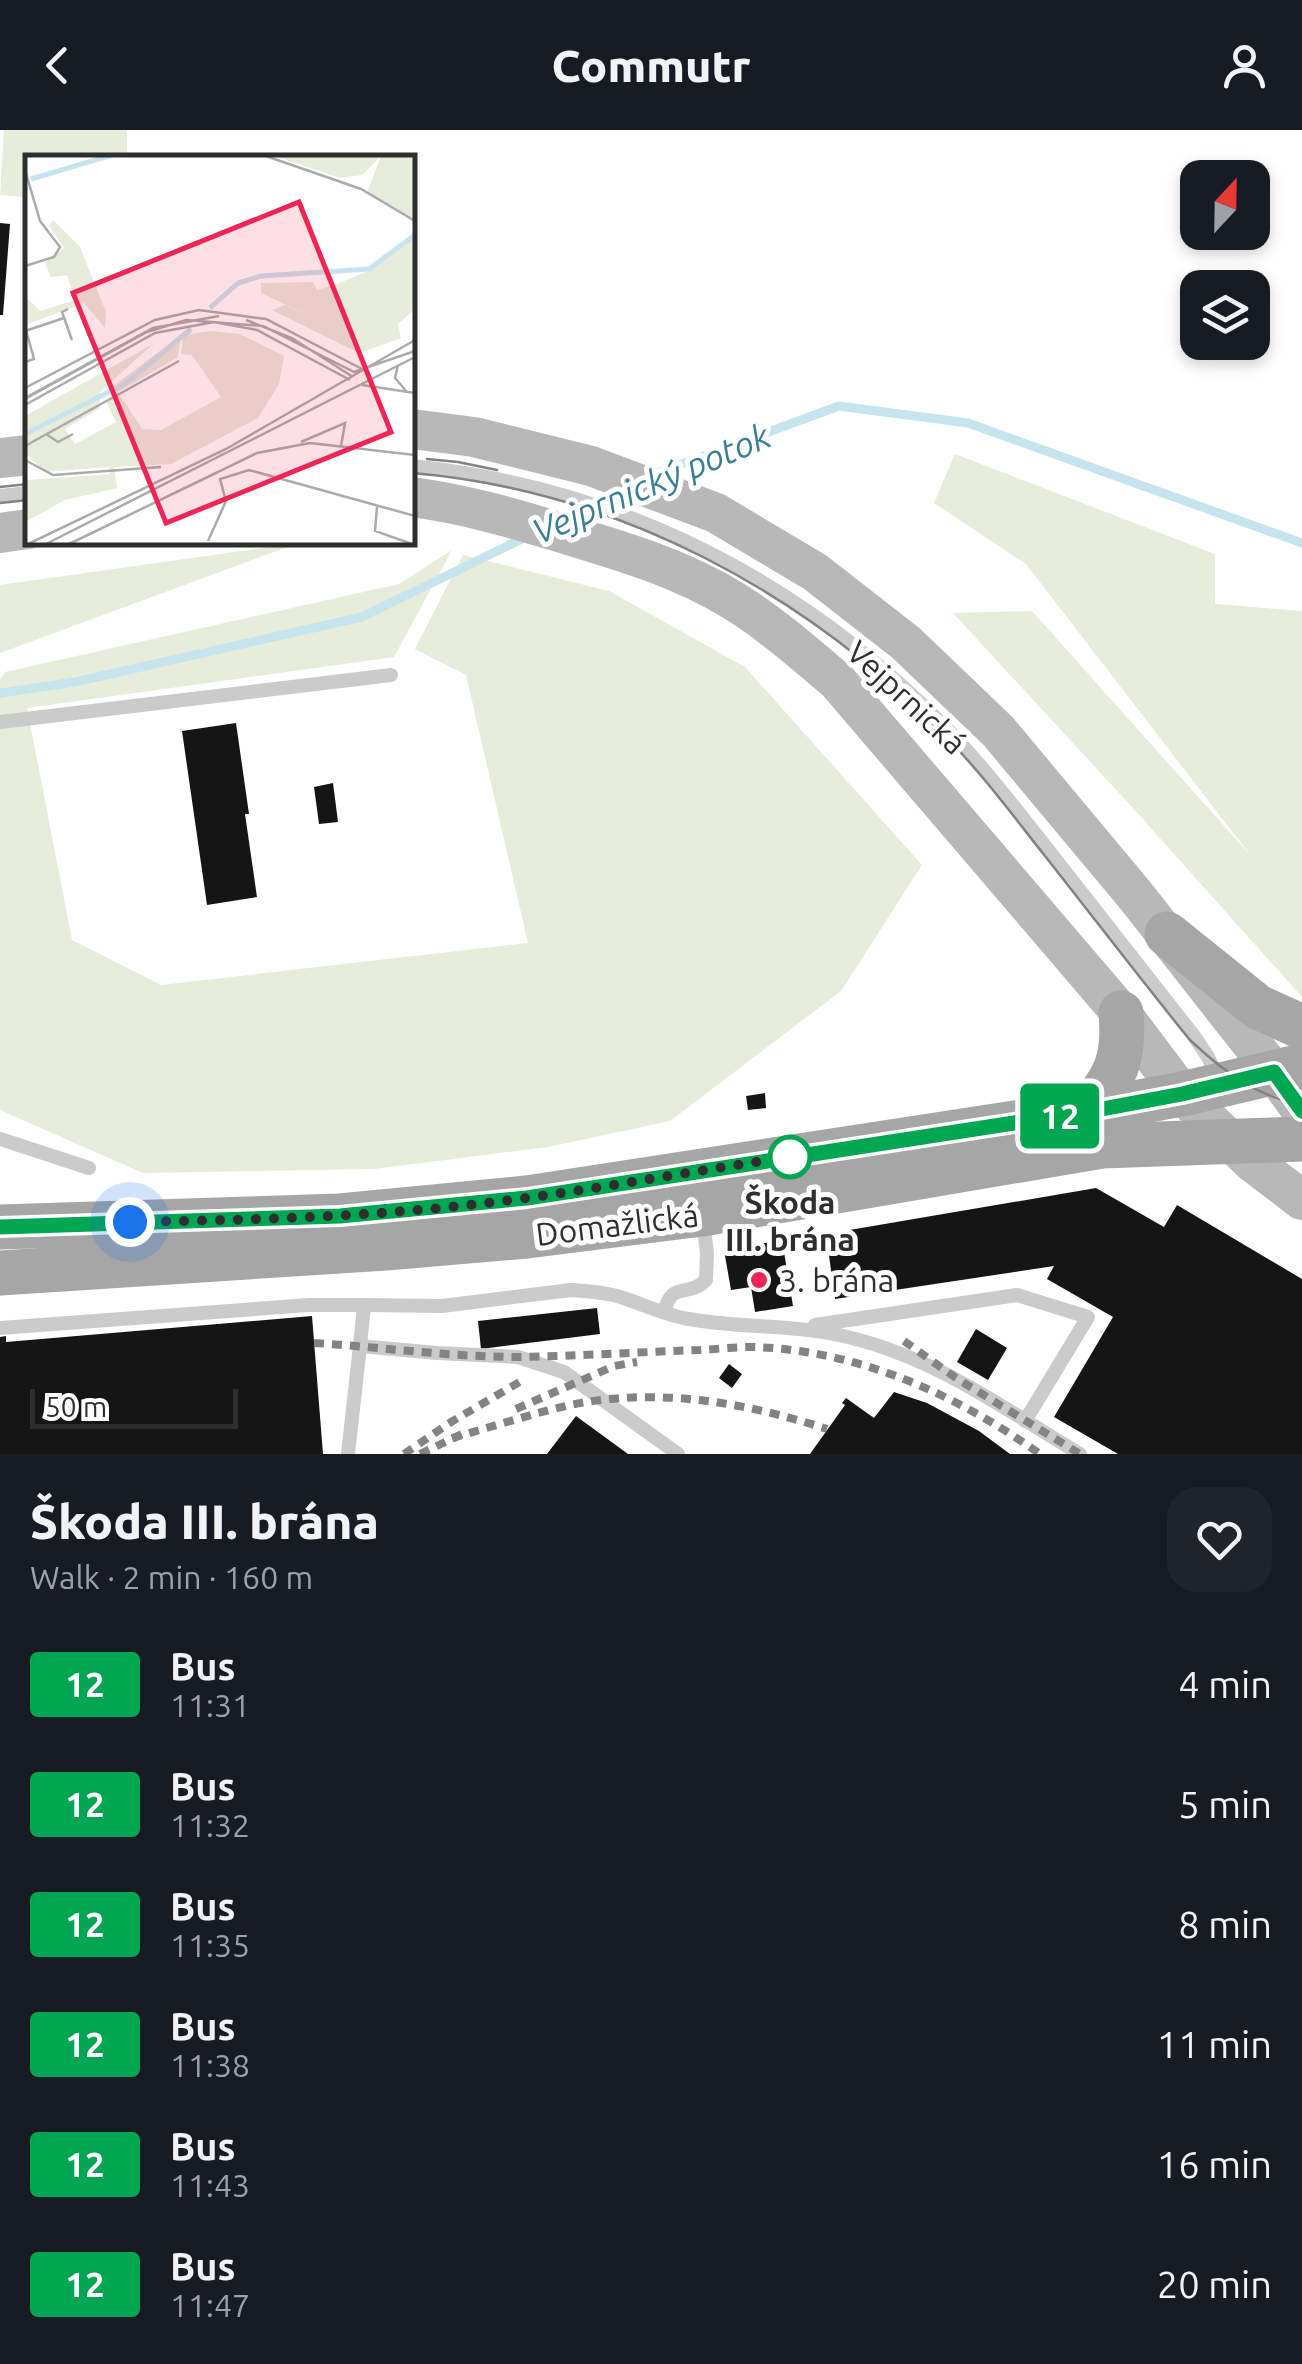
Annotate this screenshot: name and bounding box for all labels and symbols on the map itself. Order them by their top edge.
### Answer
inset map [25,155,415,545]
north arrow [1180,160,1270,250]
water label: Vejprnický potok [526,415,776,551]
street label: Vejprnická [840,633,974,761]
line badge: 12 [1015,1084,1105,1148]
marker: Škoda III. brána [769,1136,811,1178]
place label: Škoda III. brána [725,1183,855,1257]
street label: Domažlická [534,1196,700,1252]
your location [105,1197,155,1247]
place label: 3. brána [779,1262,894,1298]
marker: 3. brána [748,1269,770,1291]
scale bar [30,1384,238,1428]

